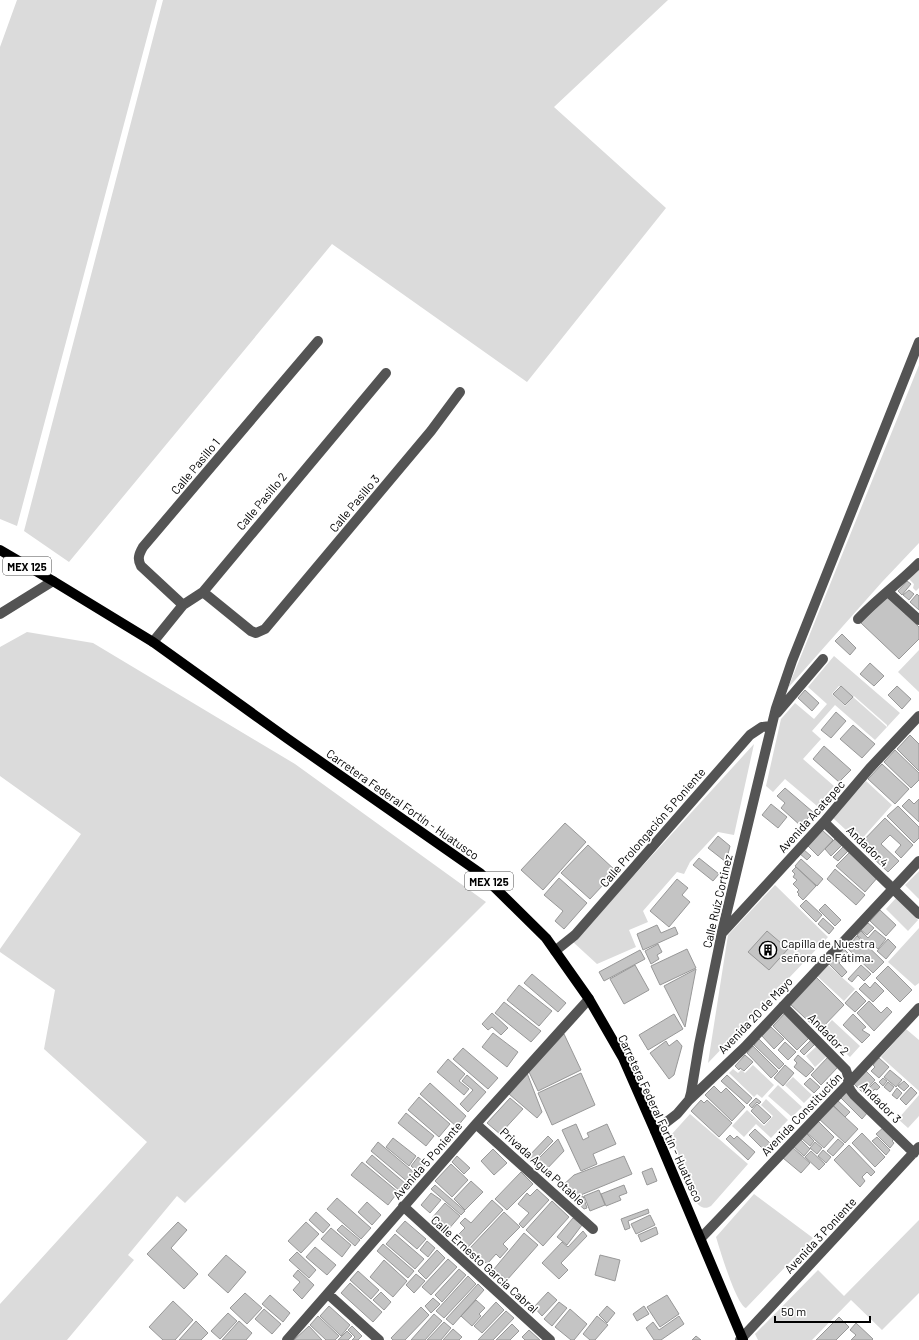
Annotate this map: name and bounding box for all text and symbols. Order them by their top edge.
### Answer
street label: Calle Pasillo 1 [168,435,222,497]
street label: Calle Pasillo 2 [233,469,289,533]
street label: Calle Pasillo 3 [326,472,382,534]
road number: MEX 125 [3,557,51,575]
street label: Carretera Federal Fortín - Huatusco [324,746,482,862]
street label: Calle Prolongación 5 Poniente [596,764,708,890]
street label: Avenida Acatepec [775,777,847,855]
street label: Andador 4 [844,823,892,869]
street label: Calle Ruíz Cortinez [699,853,735,949]
road number: MEX 125 [465,872,513,890]
place label: Capilla de Nuestra señora de Fátima. [781,936,875,964]
building icon: Capilla de Nuestra señora de Fátima. [758,940,778,960]
street label: Avenida 20 de Mayo [715,974,795,1056]
street label: Andador 2 [806,1010,852,1058]
street label: Carretera Federal Fortín - Huatusco [616,1032,706,1204]
street label: Avenida Constitución [758,1070,844,1158]
street label: Andador 3 [858,1079,904,1125]
street label: Avenida 5 Poniente [389,1118,465,1202]
street label: Privada Agua Potable [498,1124,588,1208]
street label: Avenida 3 Poniente [781,1194,859,1276]
street label: Calle Ernesto García Cabral [429,1212,541,1316]
scale bar [775,1298,870,1324]
text: 50 m [781,1304,806,1318]

